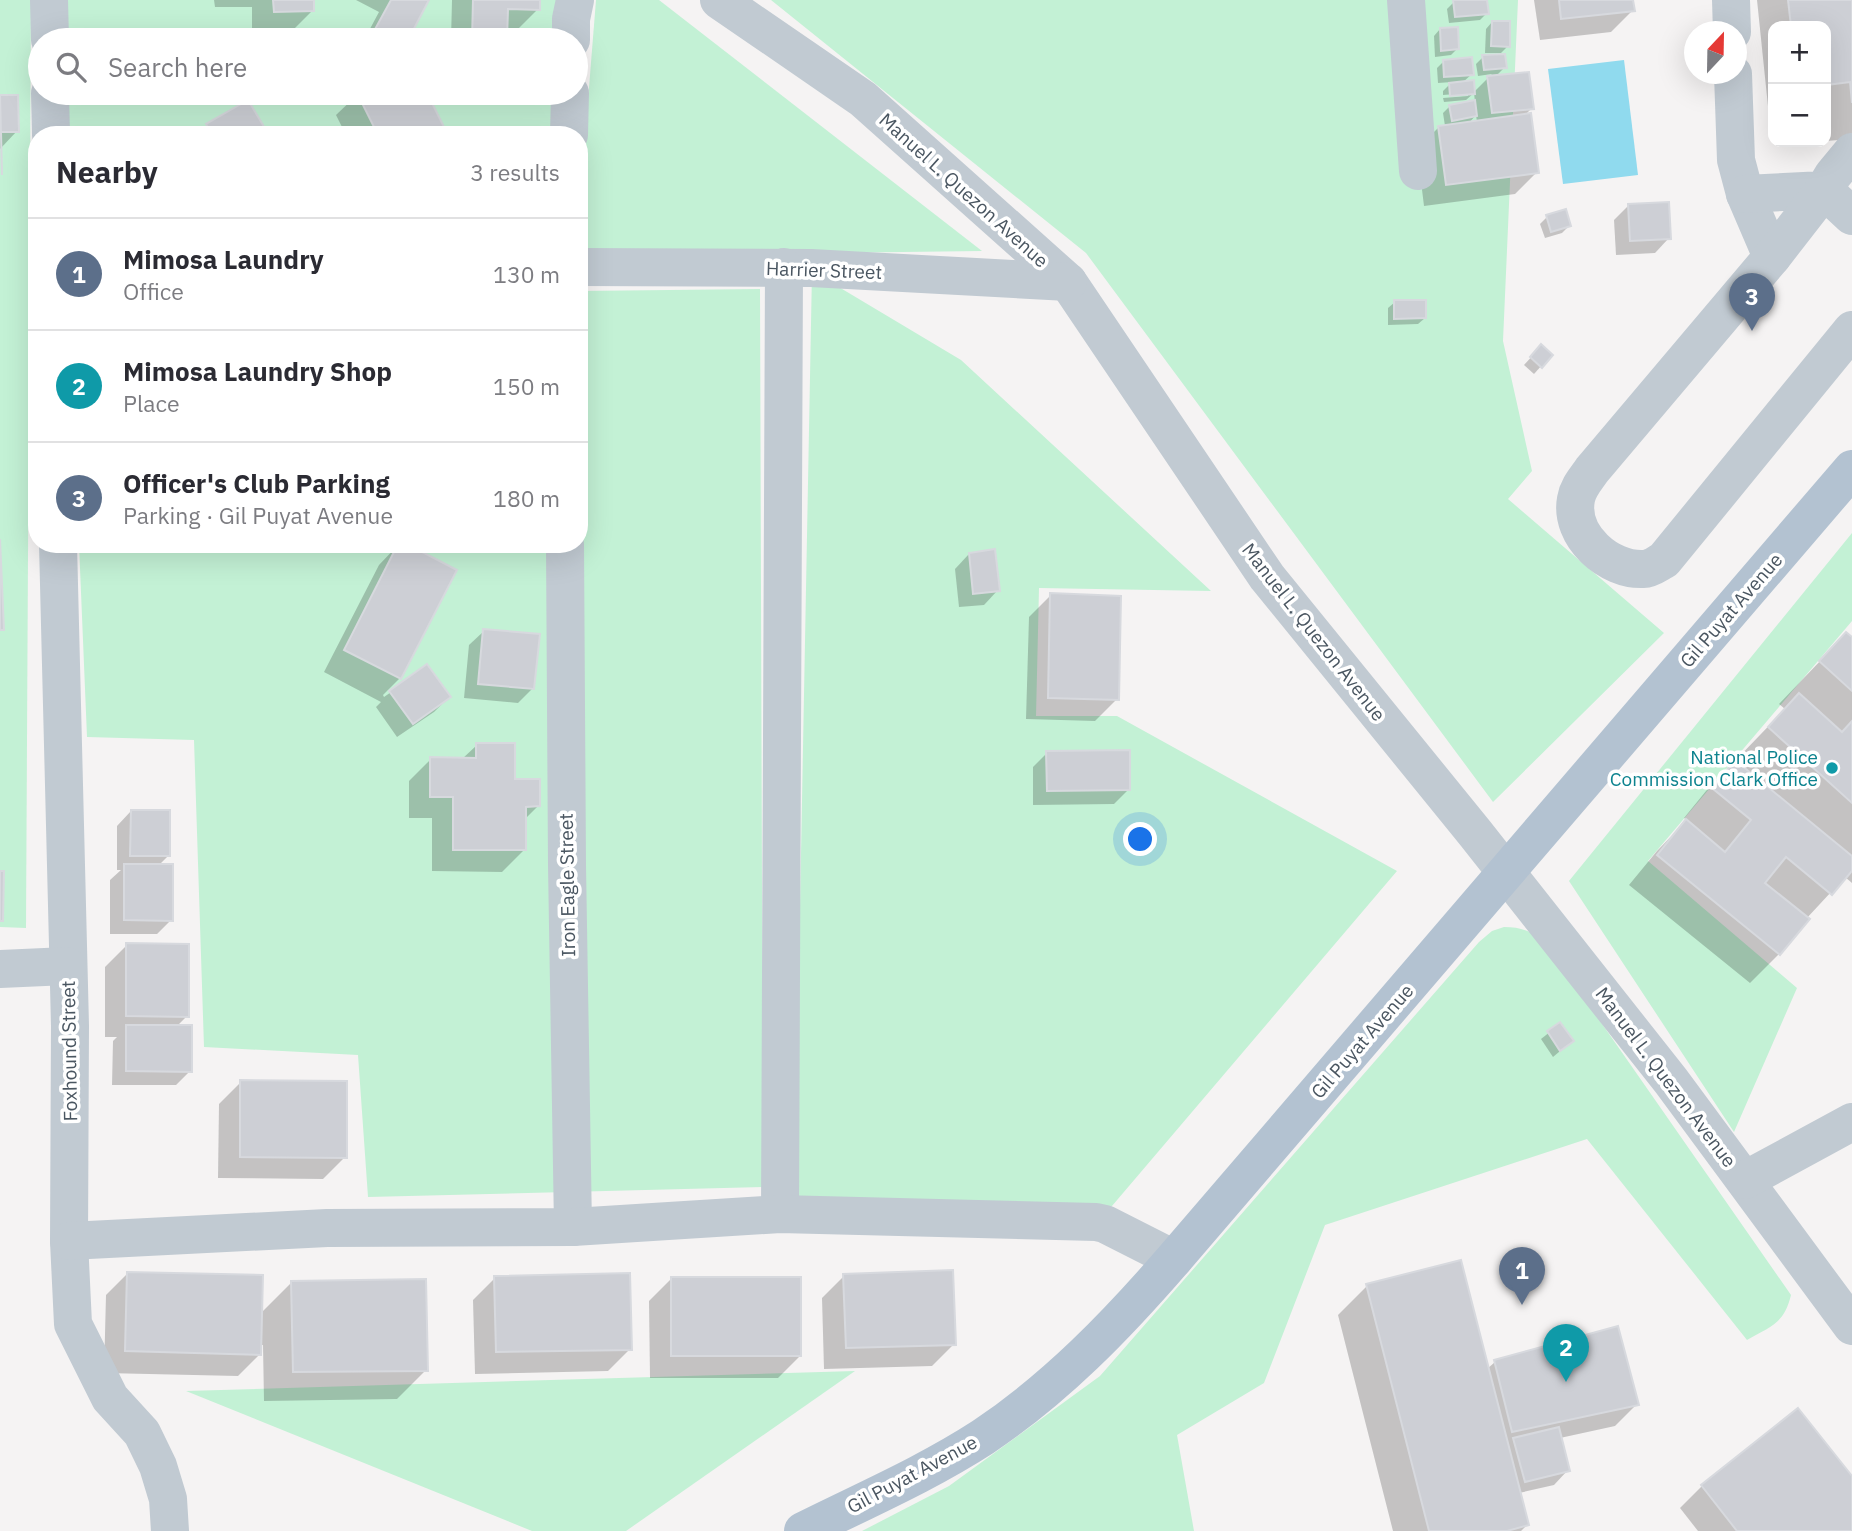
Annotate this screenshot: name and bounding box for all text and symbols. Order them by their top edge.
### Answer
north arrow [1684,21,1747,84]
map controls [1768,21,1831,147]
button: + [1768,21,1831,84]
search box [28,28,588,105]
icon: search [52,48,90,86]
text: Search here [108,50,247,84]
button: − [1768,84,1831,147]
street label: Manuel L. Quezon Avenue [874,108,1054,272]
text: Nearby [56,152,158,191]
text: 3 results [470,157,560,187]
text: Mimosa Laundry [123,242,324,276]
street label: Harrier Street [765,256,883,284]
text: 1 [72,259,86,289]
text: 130 m [493,259,560,289]
pin: 3 [1729,273,1775,331]
text: Office [123,276,184,306]
text: Mimosa Laundry Shop [123,354,392,388]
text: 2 [72,371,86,401]
text: 150 m [493,371,560,401]
text: Place [123,388,180,418]
text: Officer's Club Parking [123,466,390,500]
text: 3 [72,483,86,513]
text: 180 m [493,483,560,513]
text: Parking · Gil Puyat Avenue [123,500,393,530]
street label: Manuel L. Quezon Avenue [1237,538,1391,726]
street label: Gil Puyat Avenue [1675,548,1787,672]
place label: National Police Commission Clark Office [1610,745,1818,791]
marker: National Police Commission Clark Office [1824,760,1840,776]
street label: Iron Eagle Street [554,813,580,957]
your location [1123,822,1157,856]
street label: Gil Puyat Avenue [1306,979,1418,1103]
street label: Foxhound Street [56,980,82,1122]
street label: Manuel L. Quezon Avenue [1590,982,1742,1172]
pin: 1 [1499,1247,1545,1305]
pin: 2 [1543,1324,1589,1382]
street label: Gil Puyat Avenue [843,1430,981,1518]

